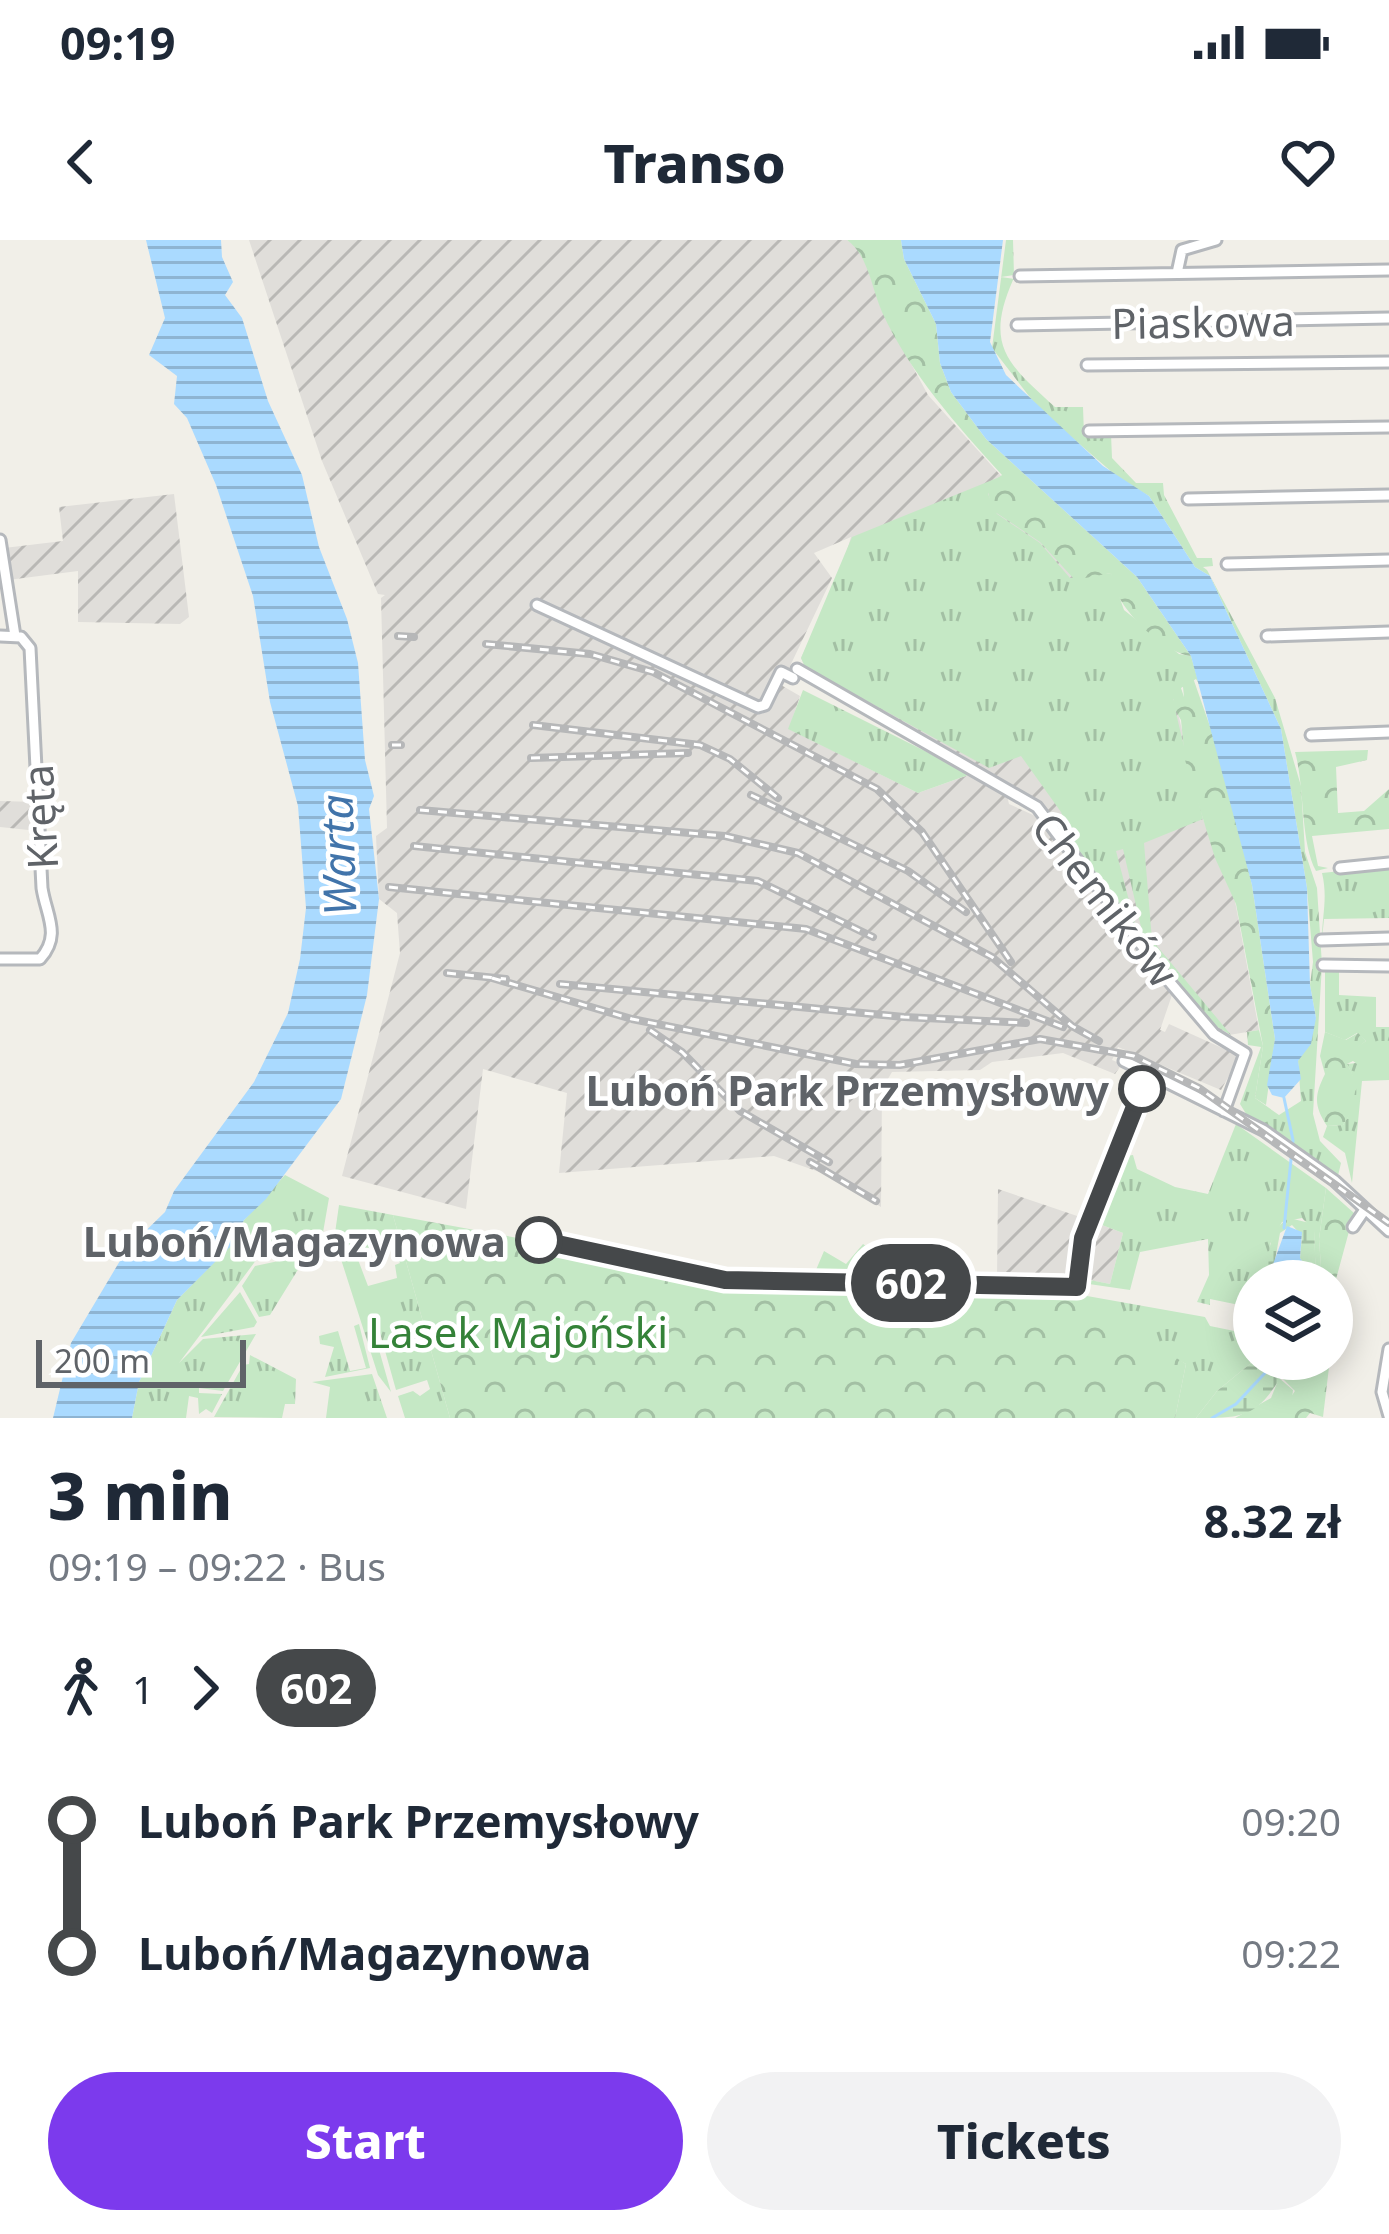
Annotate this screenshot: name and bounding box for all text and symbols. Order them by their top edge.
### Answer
text: 09:19 [60,12,176,73]
text: Transo [603,125,786,199]
icon: back [48,129,114,195]
icon: heart [1275,129,1341,195]
street label: Piaskowa [1111,291,1295,351]
street label: Kręta [8,763,70,871]
water label: Warta [304,793,370,917]
street label: Chemików [1020,800,1192,998]
place label: Luboń Park Przemysłowy [585,1061,1109,1118]
marker: Luboń Park Przemysłowy [1120,1067,1164,1111]
place label: Luboń/Magazynowa [83,1212,506,1269]
marker: Luboń/Magazynowa [517,1218,561,1262]
line badge: 602 [842,1244,980,1322]
text: 602 [875,1254,947,1311]
map controls [1233,1260,1353,1380]
button: layers [1233,1260,1353,1380]
park label: Lasek Majoński [368,1303,668,1360]
scale bar [36,1334,246,1387]
text: 200 m [54,1338,150,1383]
text: 3 min [48,1449,232,1539]
text: 8.32 zł [1204,1490,1341,1551]
text: 09:19 – 09:22 · Bus [48,1539,386,1592]
icon: walk [48,1655,114,1721]
icon: forward [172,1655,238,1721]
text: 602 [280,1659,352,1716]
text: 1 [132,1662,154,1715]
text: Luboń Park Przemysłowy [138,1790,699,1851]
text: 09:20 [1241,1794,1341,1847]
text: Luboń/Magazynowa [138,1922,592,1983]
text: 09:22 [1241,1926,1341,1979]
button: Start [48,2072,683,2210]
button: Tickets [707,2072,1341,2210]

